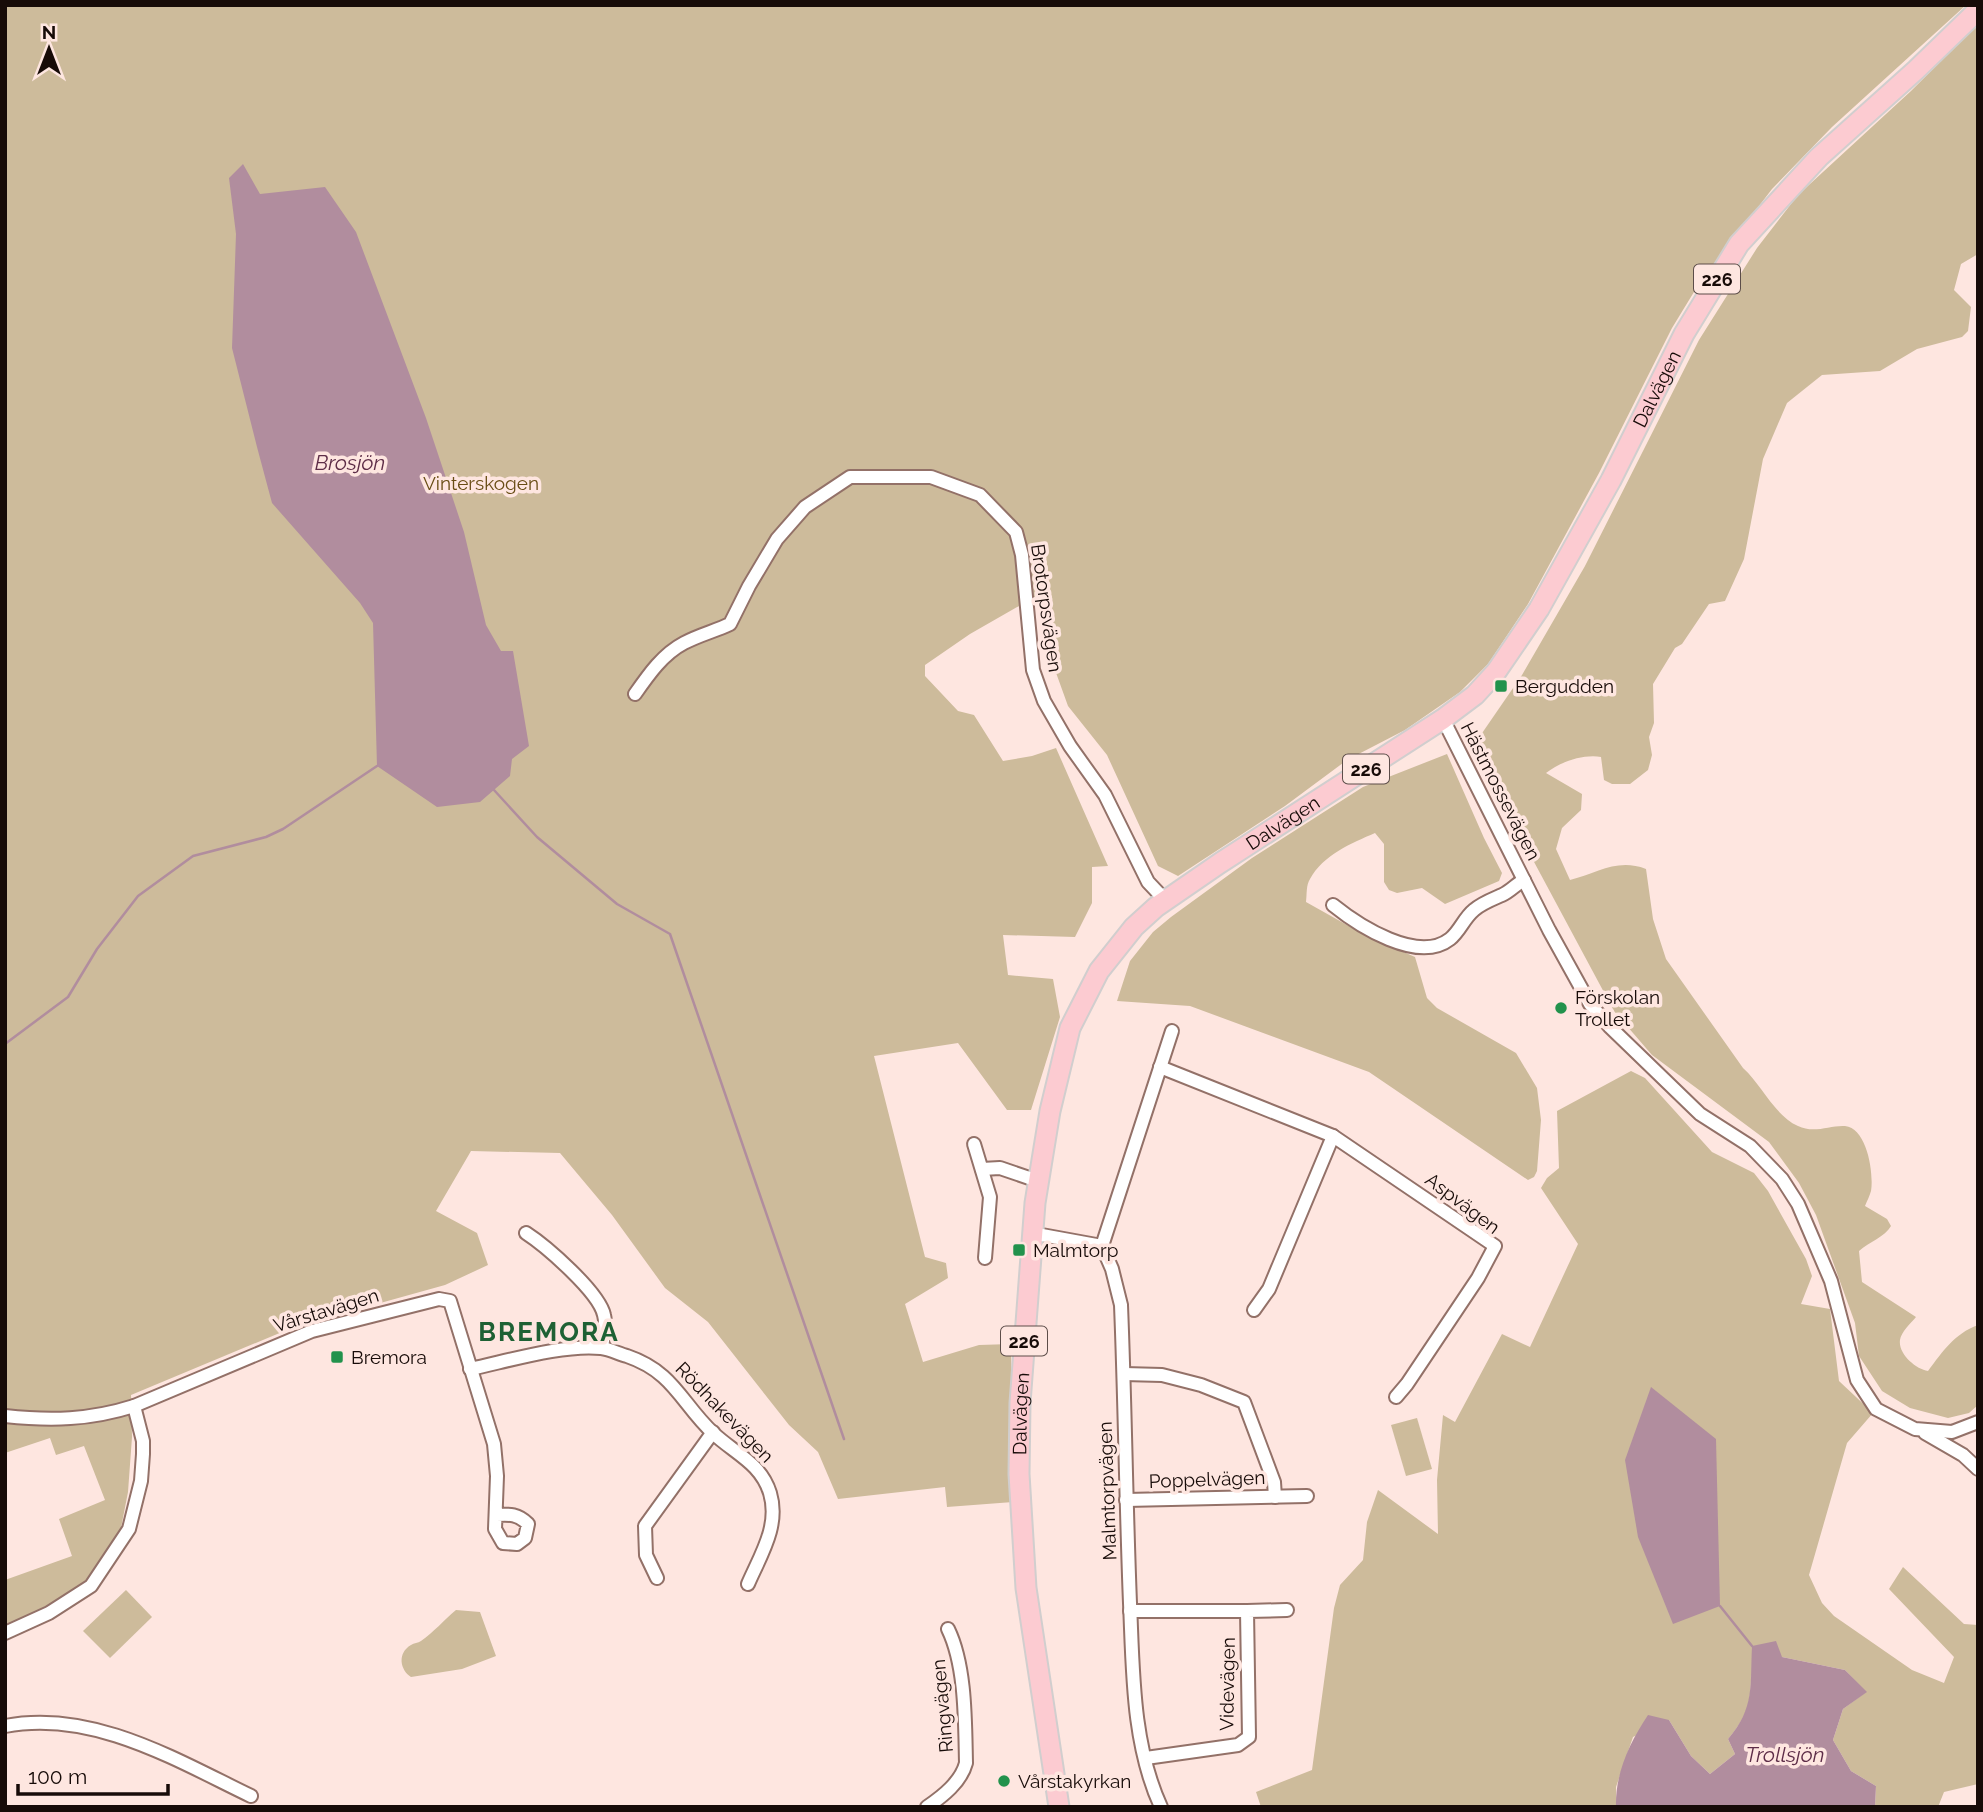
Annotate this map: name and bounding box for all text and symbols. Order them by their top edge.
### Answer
north arrow [14,14,84,84]
text: N [42,21,56,43]
road number: 226 [1694,264,1740,293]
street label: Dalvägen [1628,347,1685,431]
water label: Brosjön [315,450,385,475]
park label: Vinterskogen [423,472,539,494]
street label: Brotorpsvägen [1027,542,1067,674]
place label: Bergudden [1515,675,1614,697]
marker: Bergudden [1493,678,1509,694]
street label: Hästmossevägen [1457,718,1545,864]
road number: 226 [1343,754,1389,784]
street label: Dalvägen [1242,791,1323,854]
place label: Förskolan Trollet [1575,986,1660,1030]
marker: Förskolan Trollet [1553,1000,1569,1016]
street label: Aspvägen [1421,1168,1505,1238]
place label: Malmtorp [1033,1239,1118,1261]
marker: Malmtorp [1011,1242,1027,1258]
street label: Vårstavägen [271,1284,381,1336]
district label: BREMORA [478,1317,620,1347]
road number: 226 [1001,1326,1047,1356]
place label: Bremora [351,1346,427,1368]
marker: Bremora [329,1349,345,1365]
street label: Rödhakevägen [671,1357,779,1467]
street label: Dalvägen [1008,1371,1033,1455]
street label: Malmtorpvägen [1094,1421,1120,1561]
street label: Poppelvägen [1148,1466,1266,1492]
street label: Videvägen [1215,1637,1239,1731]
street label: Ringvägen [927,1658,957,1754]
water label: Trollsjön [1746,1742,1824,1767]
scale bar [18,1752,168,1796]
text: 100 m [28,1764,87,1789]
place label: Vårstakyrkan [1018,1770,1131,1792]
marker: Vårstakyrkan [996,1773,1012,1789]

